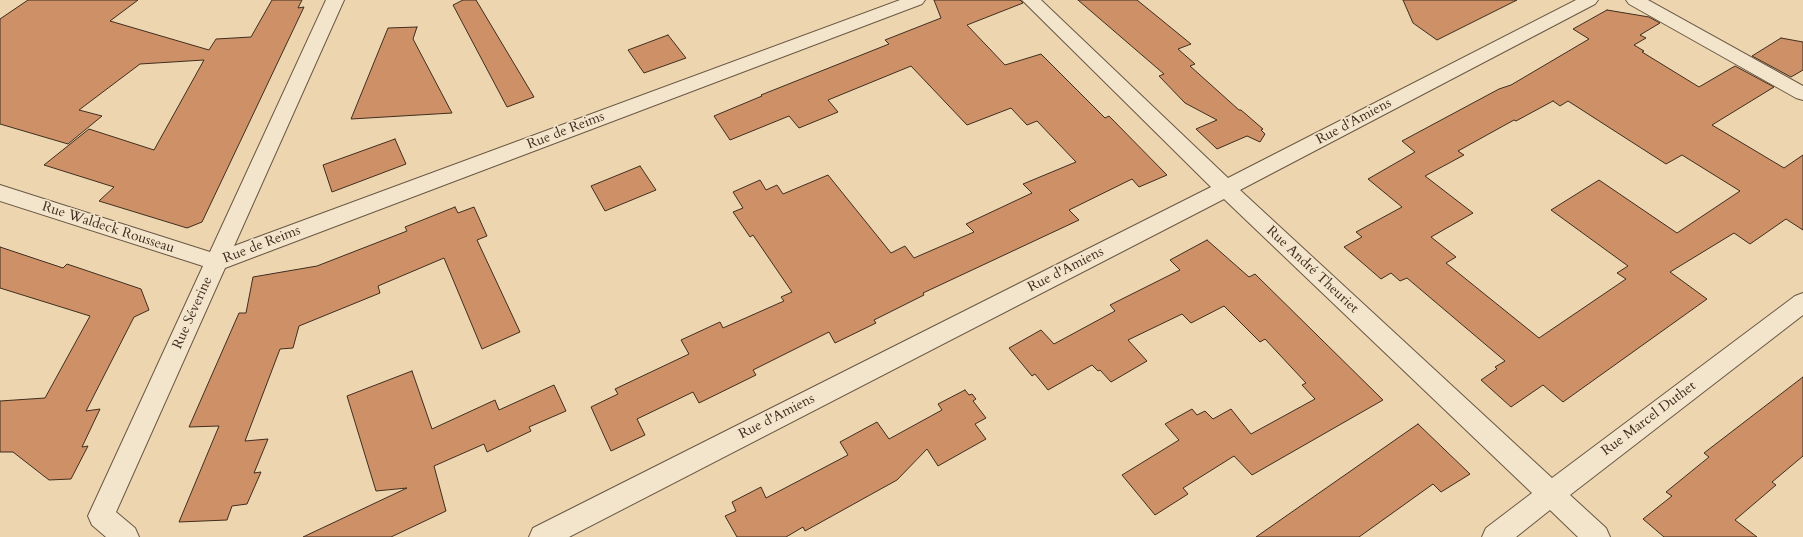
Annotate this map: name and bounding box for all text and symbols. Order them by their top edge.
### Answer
street label: Rue d'Amiens [1313,95,1395,149]
street label: Rue de Reims [525,109,607,153]
street label: Rue Waldeck Rousseau [40,199,176,257]
street label: Rue de Reims [221,223,303,267]
street label: Rue André Theuriet [1262,223,1362,317]
street label: Rue d'Amiens [1025,244,1107,296]
street label: Rue Séverine [170,274,216,352]
street label: Rue Marcel Duthet [1598,378,1700,460]
street label: Rue d'Amiens [736,391,818,443]

